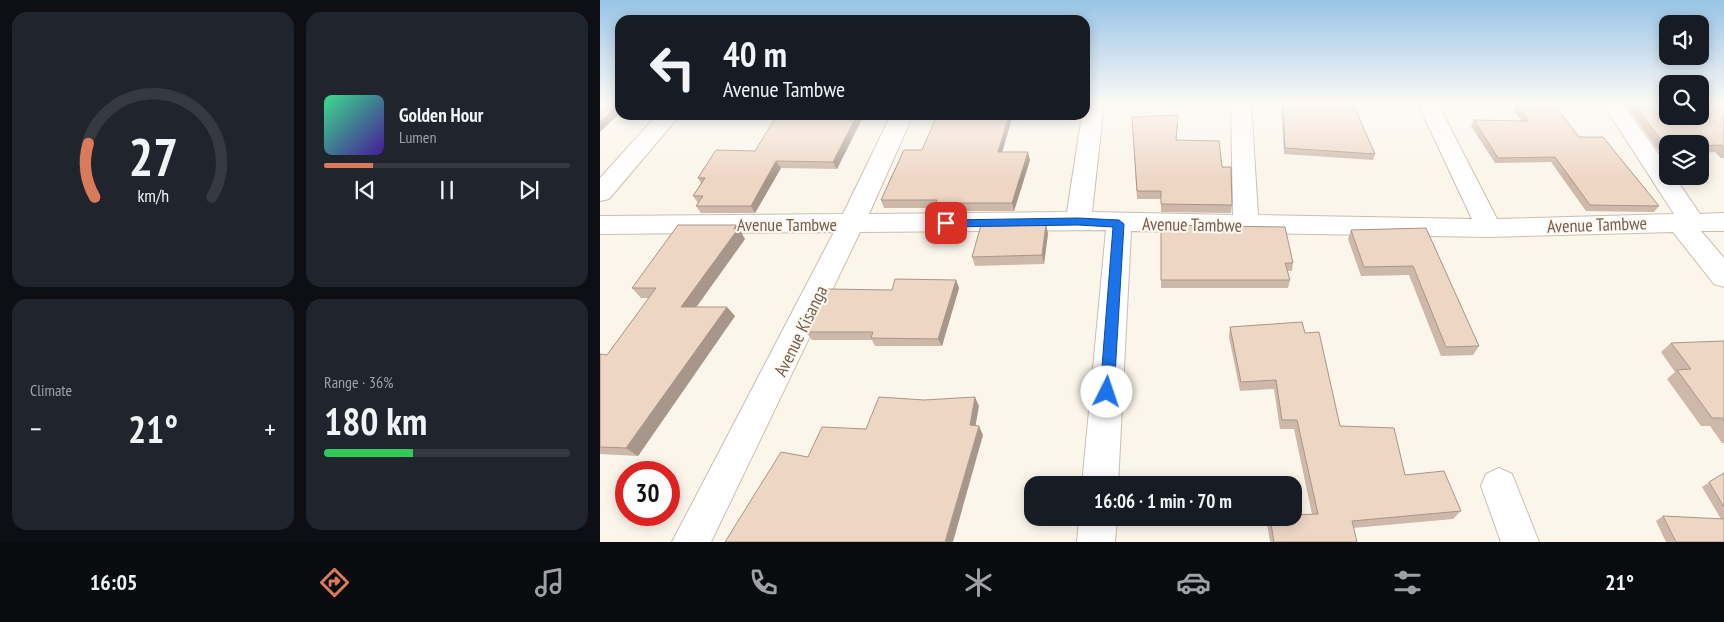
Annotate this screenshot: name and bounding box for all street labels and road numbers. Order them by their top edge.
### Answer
street label: Avenue Tambwe [1547,211,1647,238]
street label: Avenue Tambwe [1142,212,1242,237]
street label: Avenue Tambwe [737,213,837,236]
street label: Avenue Kisanga [769,282,832,380]

